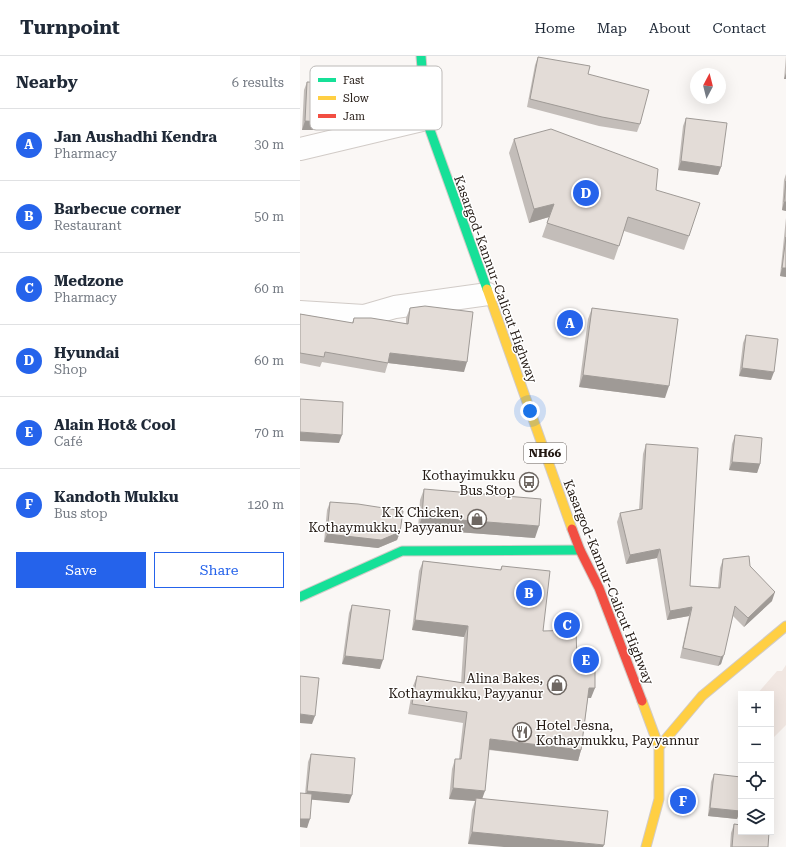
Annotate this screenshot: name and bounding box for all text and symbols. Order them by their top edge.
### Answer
text: Turnpoint [20,16,120,39]
text: Home [534,20,575,36]
text: Map [597,20,627,36]
text: About [649,20,691,36]
text: Contact [713,20,766,36]
legend [310,66,442,130]
north arrow [690,68,726,104]
text: Nearby [16,72,78,92]
text: Fast [343,74,364,87]
text: 6 results [232,75,284,90]
text: Slow [343,92,370,105]
text: Jam [343,110,365,123]
text: Jan Aushadhi Kendra [54,128,217,146]
text: A [24,137,34,152]
text: 30 m [254,137,284,152]
text: Pharmacy [54,146,117,161]
street label: Kasargod-Kannur-Calicut Highway [451,173,540,385]
pin: D [573,178,599,208]
text: Barbecue corner [54,200,181,218]
text: B [24,209,34,224]
text: 50 m [254,209,284,224]
text: Restaurant [54,218,122,233]
text: Medzone [54,272,124,290]
text: C [24,281,34,296]
text: 60 m [254,281,284,296]
text: Pharmacy [54,290,117,305]
pin: A [557,308,583,338]
text: Hyundai [54,344,119,362]
text: D [24,353,34,368]
text: 60 m [254,353,284,368]
text: Shop [54,362,87,377]
your location [520,401,540,421]
text: Alain Hot& Cool [54,416,176,434]
text: E [25,425,33,440]
text: 70 m [254,425,284,440]
text: Café [54,434,83,449]
road number: NH66 [524,443,566,463]
place label: Kothayimukku Bus Stop [422,468,515,498]
bus stop icon: Kothayimukku Bus Stop [518,471,540,493]
street label: Kasargod-Kannur-Calicut Highway [561,477,657,687]
text: Kandoth Mukku [54,488,179,506]
text: F [25,497,33,512]
text: 120 m [247,497,284,512]
place label: K K Chicken, Kothaymukku, Payyanur [308,505,464,535]
text: Bus stop [54,506,108,521]
shop icon: K K Chicken, Kothaymukku, Payyanur [466,508,488,530]
button: Save [16,552,146,588]
button: Share [154,552,284,588]
pin: B [516,578,542,608]
pin: C [554,610,580,640]
pin: E [573,645,599,675]
place label: Alina Bakes, Kothaymukku, Payyanur [388,671,544,701]
shop icon: Alina Bakes, Kothaymukku, Payyanur [546,674,568,696]
map controls [738,691,774,835]
button: + [738,691,774,727]
place label: Hotel Jesna, Kothaymukku, Payyannur [536,718,700,748]
restaurant icon: Hotel Jesna, Kothaymukku, Payyannur [511,721,533,743]
button: − [738,727,774,763]
button: locate [738,763,774,799]
pin: F [670,786,696,816]
button: layers [738,799,774,835]

